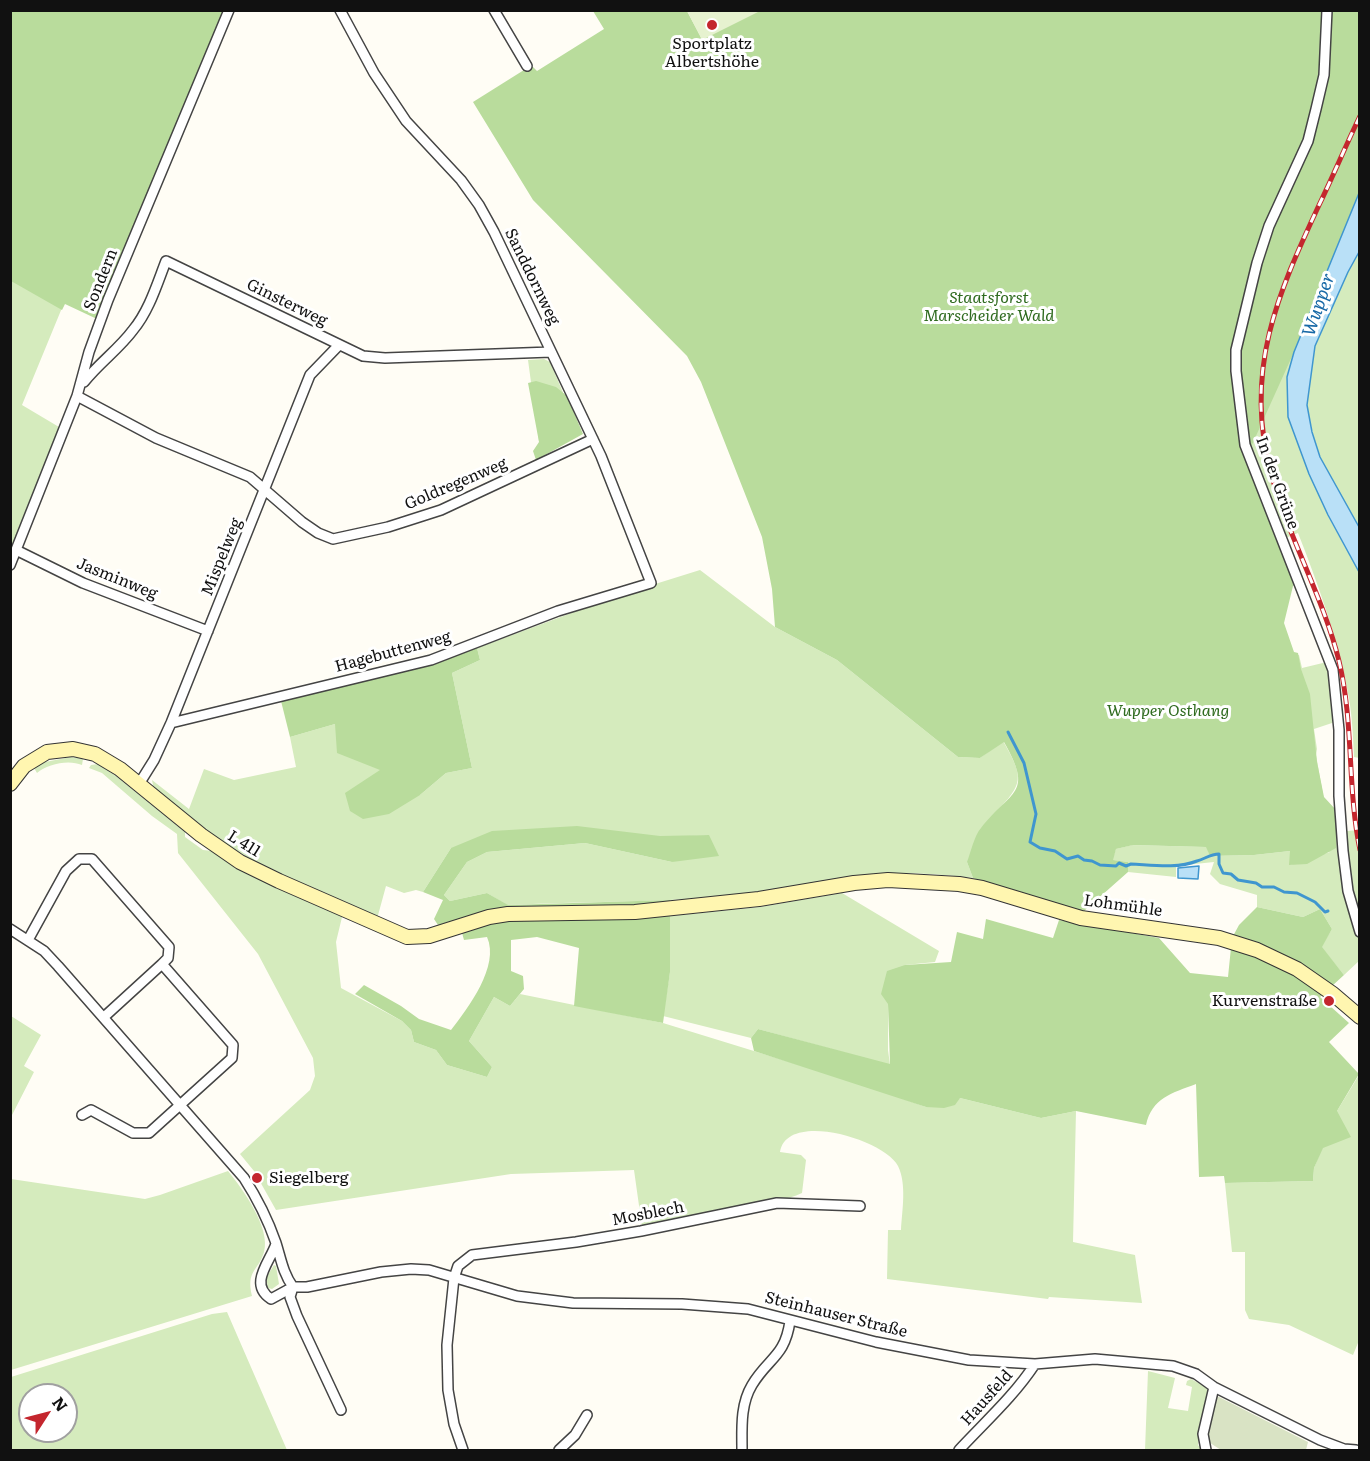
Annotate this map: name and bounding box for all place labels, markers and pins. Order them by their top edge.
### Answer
marker: Sportplatz Albertshöhe [705,18,719,32]
place label: Sportplatz Albertshöhe [665,34,759,72]
place label: Kurvenstraße [1212,991,1317,1011]
marker: Kurvenstraße [1322,994,1336,1008]
place label: Siegelberg [269,1168,349,1188]
marker: Siegelberg [250,1171,264,1185]

